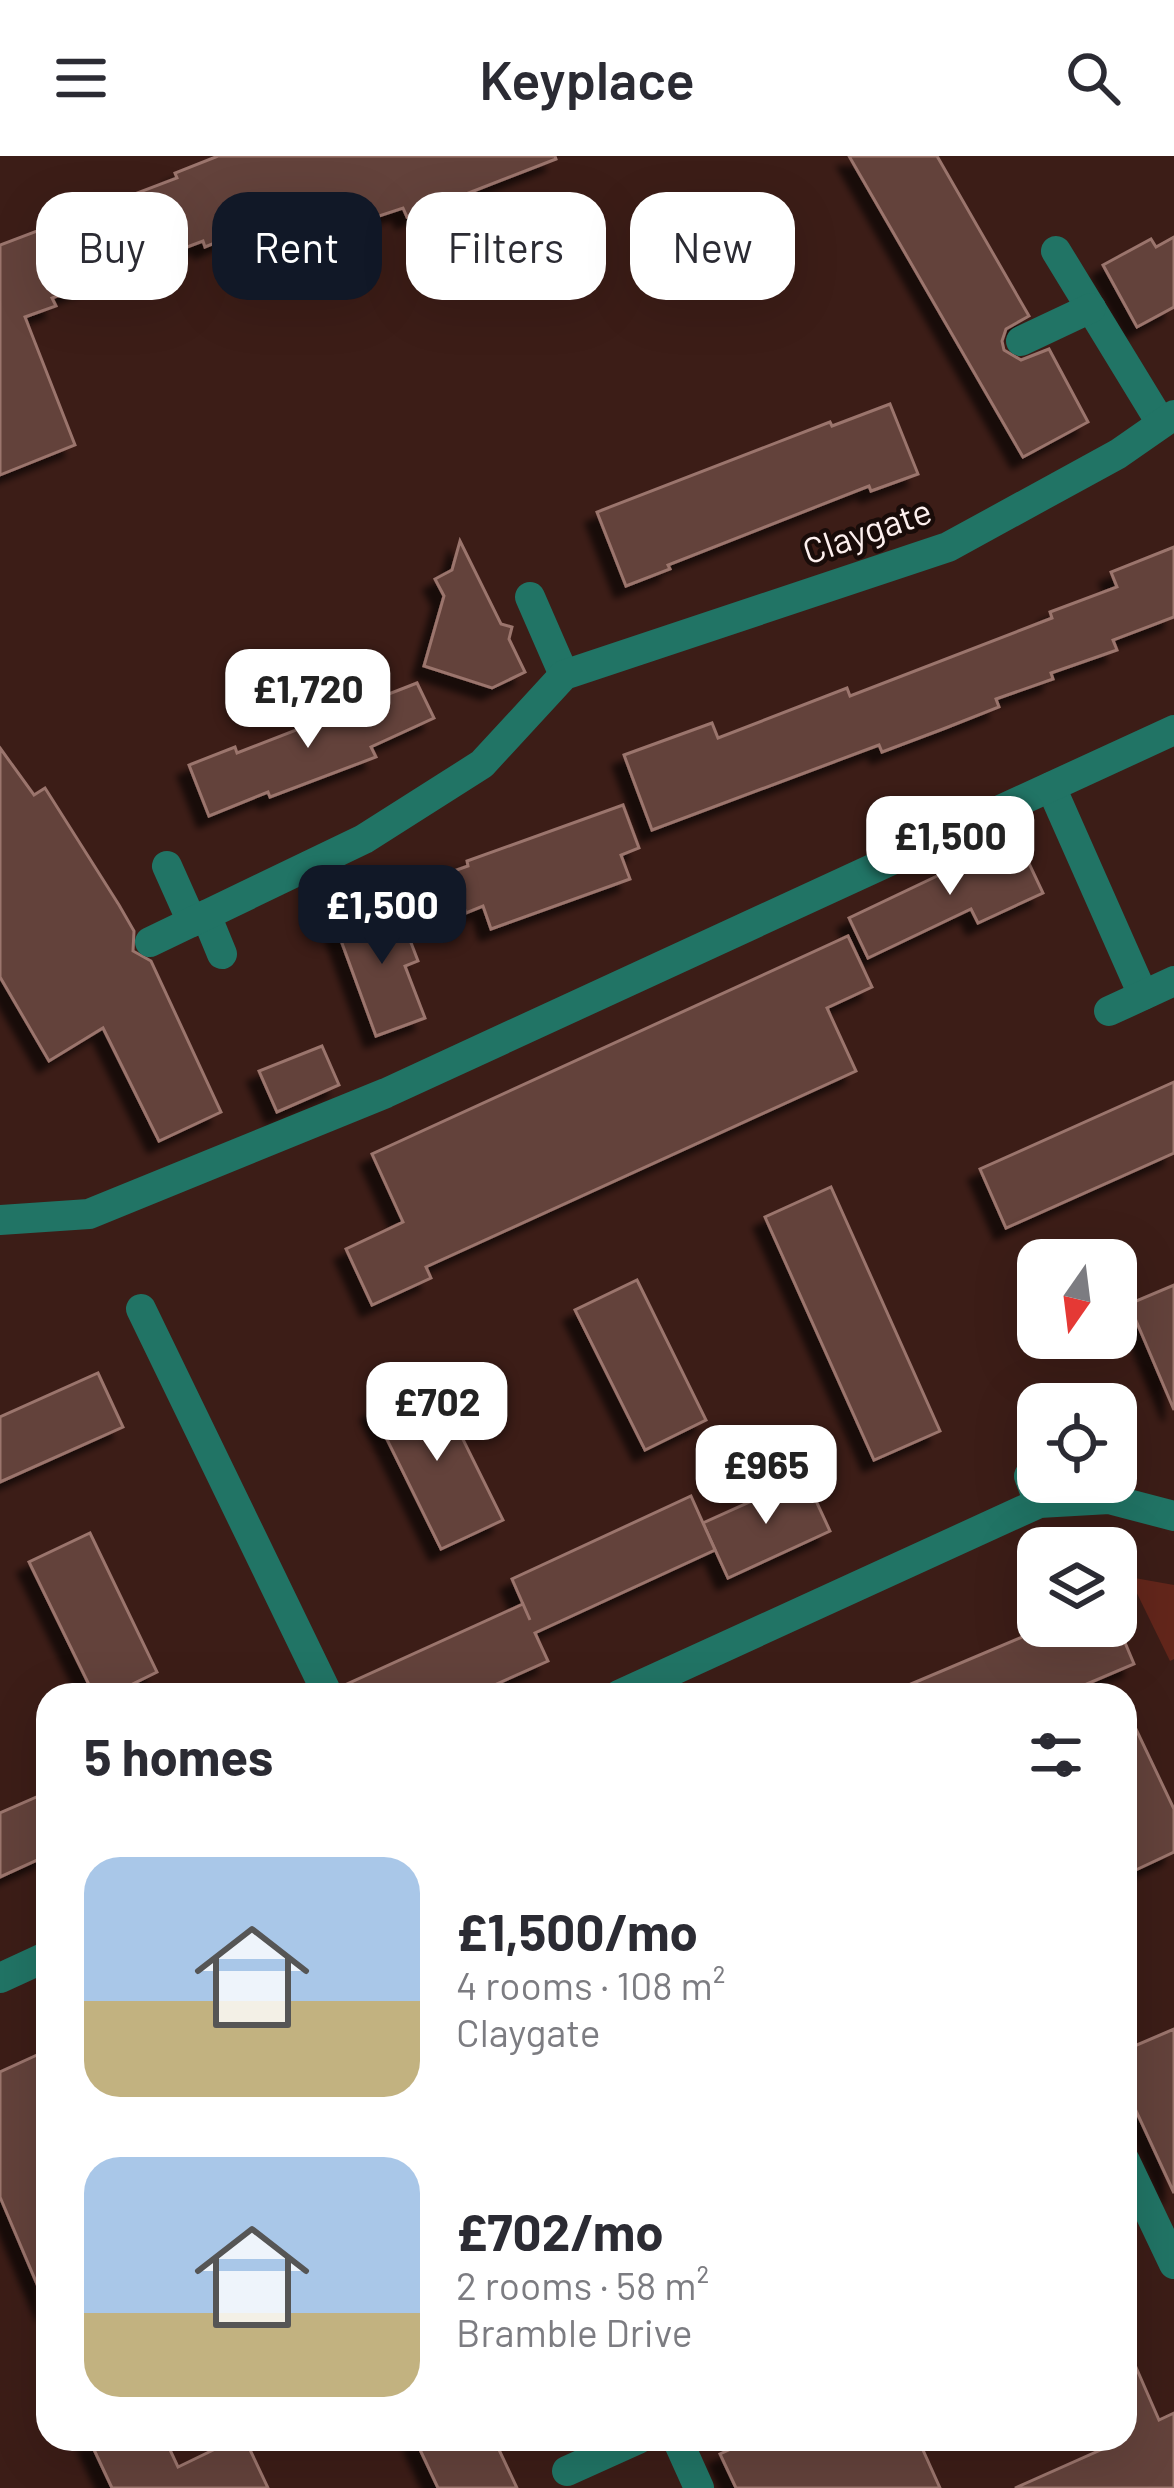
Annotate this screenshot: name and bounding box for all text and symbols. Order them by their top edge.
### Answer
icon: menu [48,45,114,111]
icon: search [1060,45,1126,111]
text: Keyplace [479,46,695,111]
chip: Buy [36,192,188,300]
chip: Rent [212,192,382,300]
chip: Filters [406,192,606,300]
chip: New [630,192,795,300]
street label: Claygate [796,488,937,572]
pin: £1,720 [210,649,406,751]
text: £1,720 [252,664,364,711]
pin: £1,500 [852,796,1048,898]
text: £1,500 [893,811,1007,858]
pin: £1,500 [284,865,480,967]
text: £1,500 [325,880,439,927]
north arrow [1017,1239,1137,1359]
map controls [1017,1239,1137,1647]
pin: £702 [366,1362,508,1464]
text: £702 [393,1377,481,1424]
button: locate [1017,1383,1137,1503]
pin: £965 [695,1425,837,1527]
text: £965 [723,1440,809,1487]
button: layers [1017,1527,1137,1647]
icon: filters [1023,1722,1089,1788]
text: 5 homes [84,1725,273,1786]
text: £1,500/mo [456,1900,698,1961]
icon: home [180,1905,324,2049]
text: 4 rooms · 108 m² [456,1961,725,2008]
text: Claygate [456,2008,601,2055]
text: £702/mo [456,2200,664,2261]
icon: home [180,2205,324,2349]
text: 2 rooms · 58 m² [456,2261,709,2308]
text: Bramble Drive [456,2308,692,2355]

